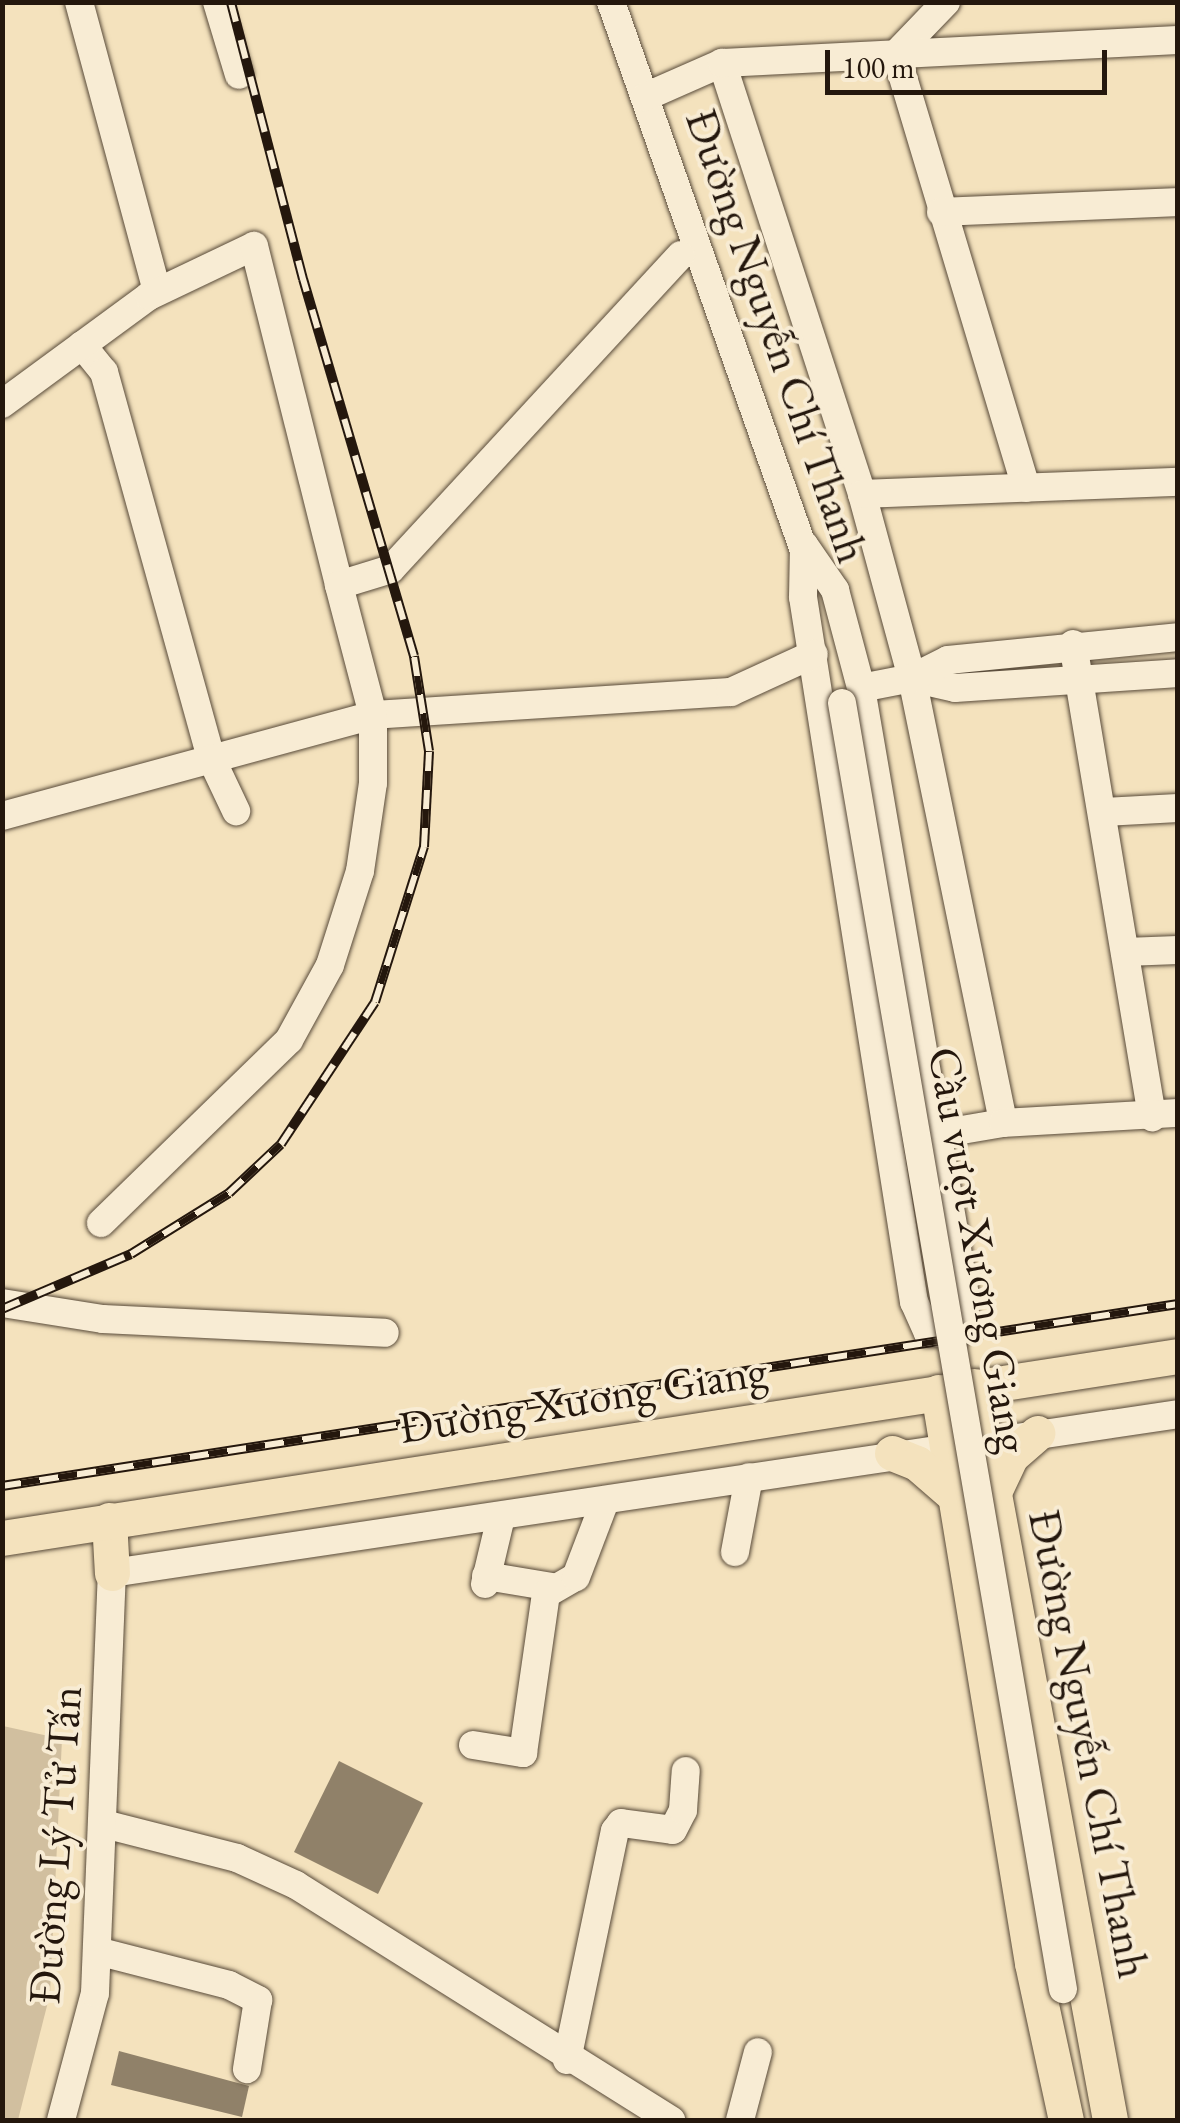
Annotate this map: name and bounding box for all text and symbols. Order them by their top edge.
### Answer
scale bar [830,30,1112,92]
text: 100 m [842,48,915,87]
street label: Đường Nguyễn Chí Thanh [674,102,880,570]
street label: Cầu vượt Xương Giang [917,1043,1041,1457]
street label: Đường Xương Giang [395,1343,771,1455]
street label: Đường Nguyễn Chí Thanh [1017,1505,1161,1983]
street label: Đường Lý Tử Tấn [17,1684,93,2006]

